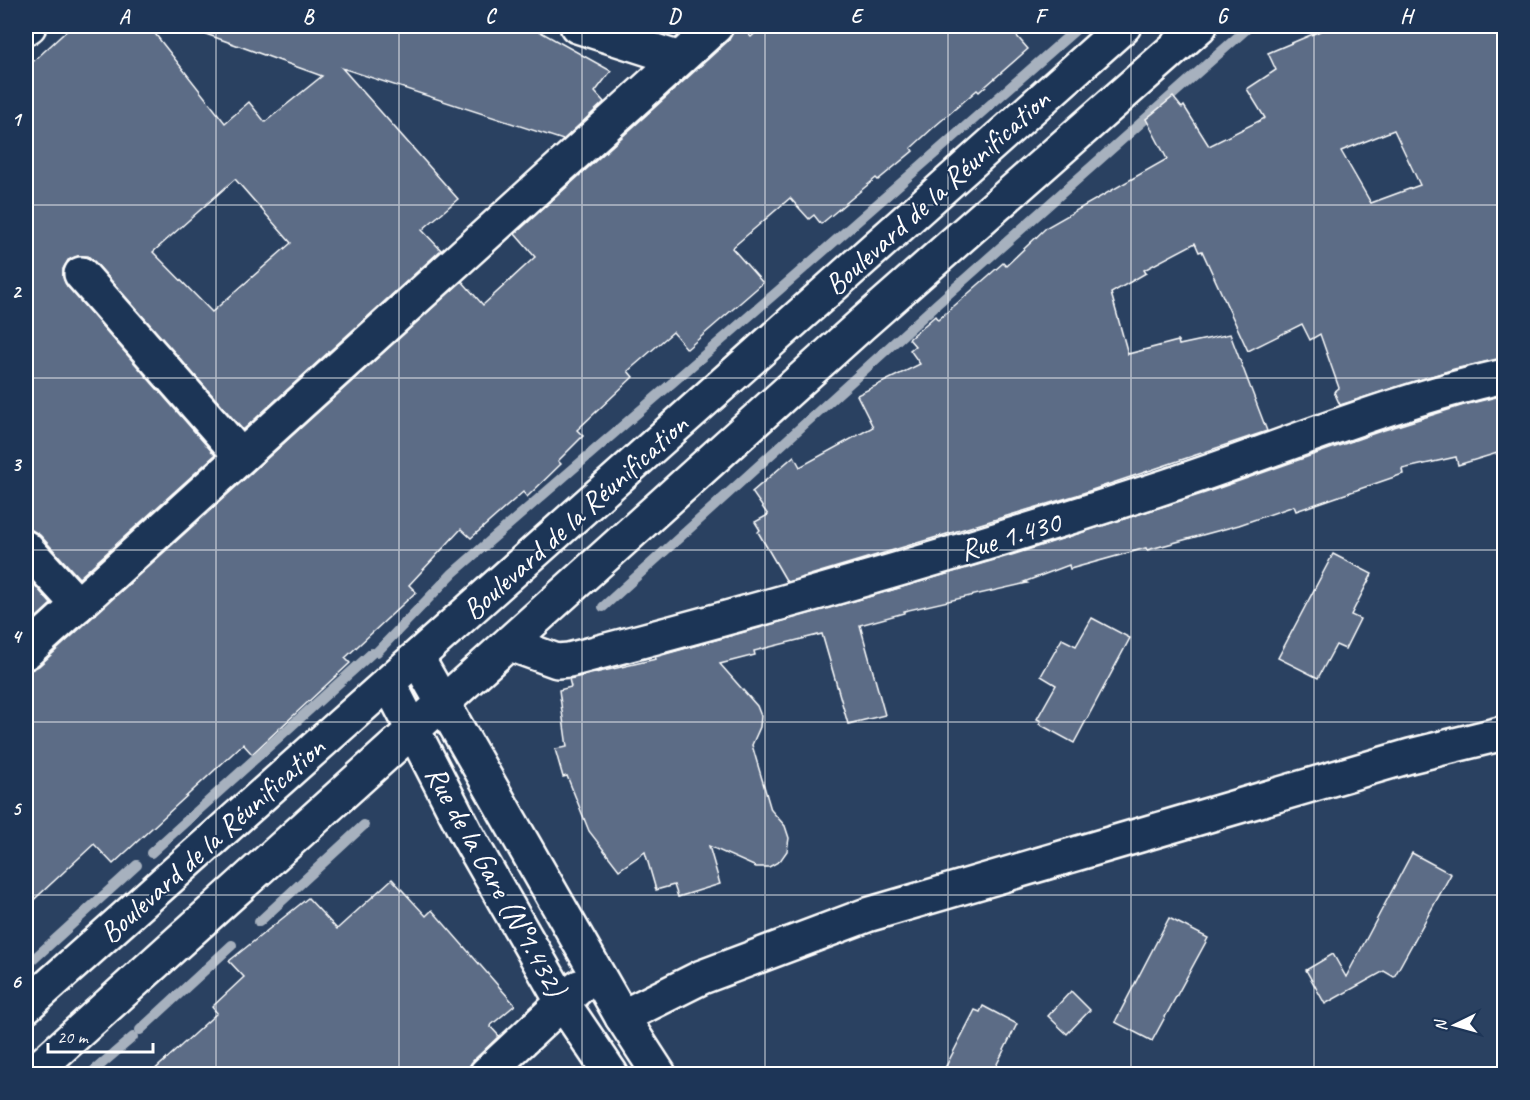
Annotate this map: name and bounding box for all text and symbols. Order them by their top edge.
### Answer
text: A [119,4,131,29]
text: B [303,4,315,29]
text: C [485,4,497,29]
text: D [668,4,682,29]
text: E [851,4,865,29]
text: F [1035,4,1049,29]
text: G [1217,4,1230,29]
text: H [1400,4,1415,29]
street label: Boulevard de la Réunification [816,80,1059,303]
text: 1 [12,107,23,132]
text: 2 [12,279,23,304]
street label: Boulevard de la Réunification [454,405,697,628]
text: 3 [12,452,23,477]
street label: Rue 1.430 [955,502,1067,569]
text: 4 [12,624,24,649]
street label: Boulevard de la Réunification [91,728,334,951]
street label: Rue de la Gare (N°1.432) [417,759,576,1005]
text: 5 [12,796,23,821]
text: 6 [11,969,22,994]
north arrow [1425,995,1485,1055]
scale bar [48,1016,153,1054]
text: N [1430,1017,1451,1032]
text: 20 m [57,1026,90,1048]

